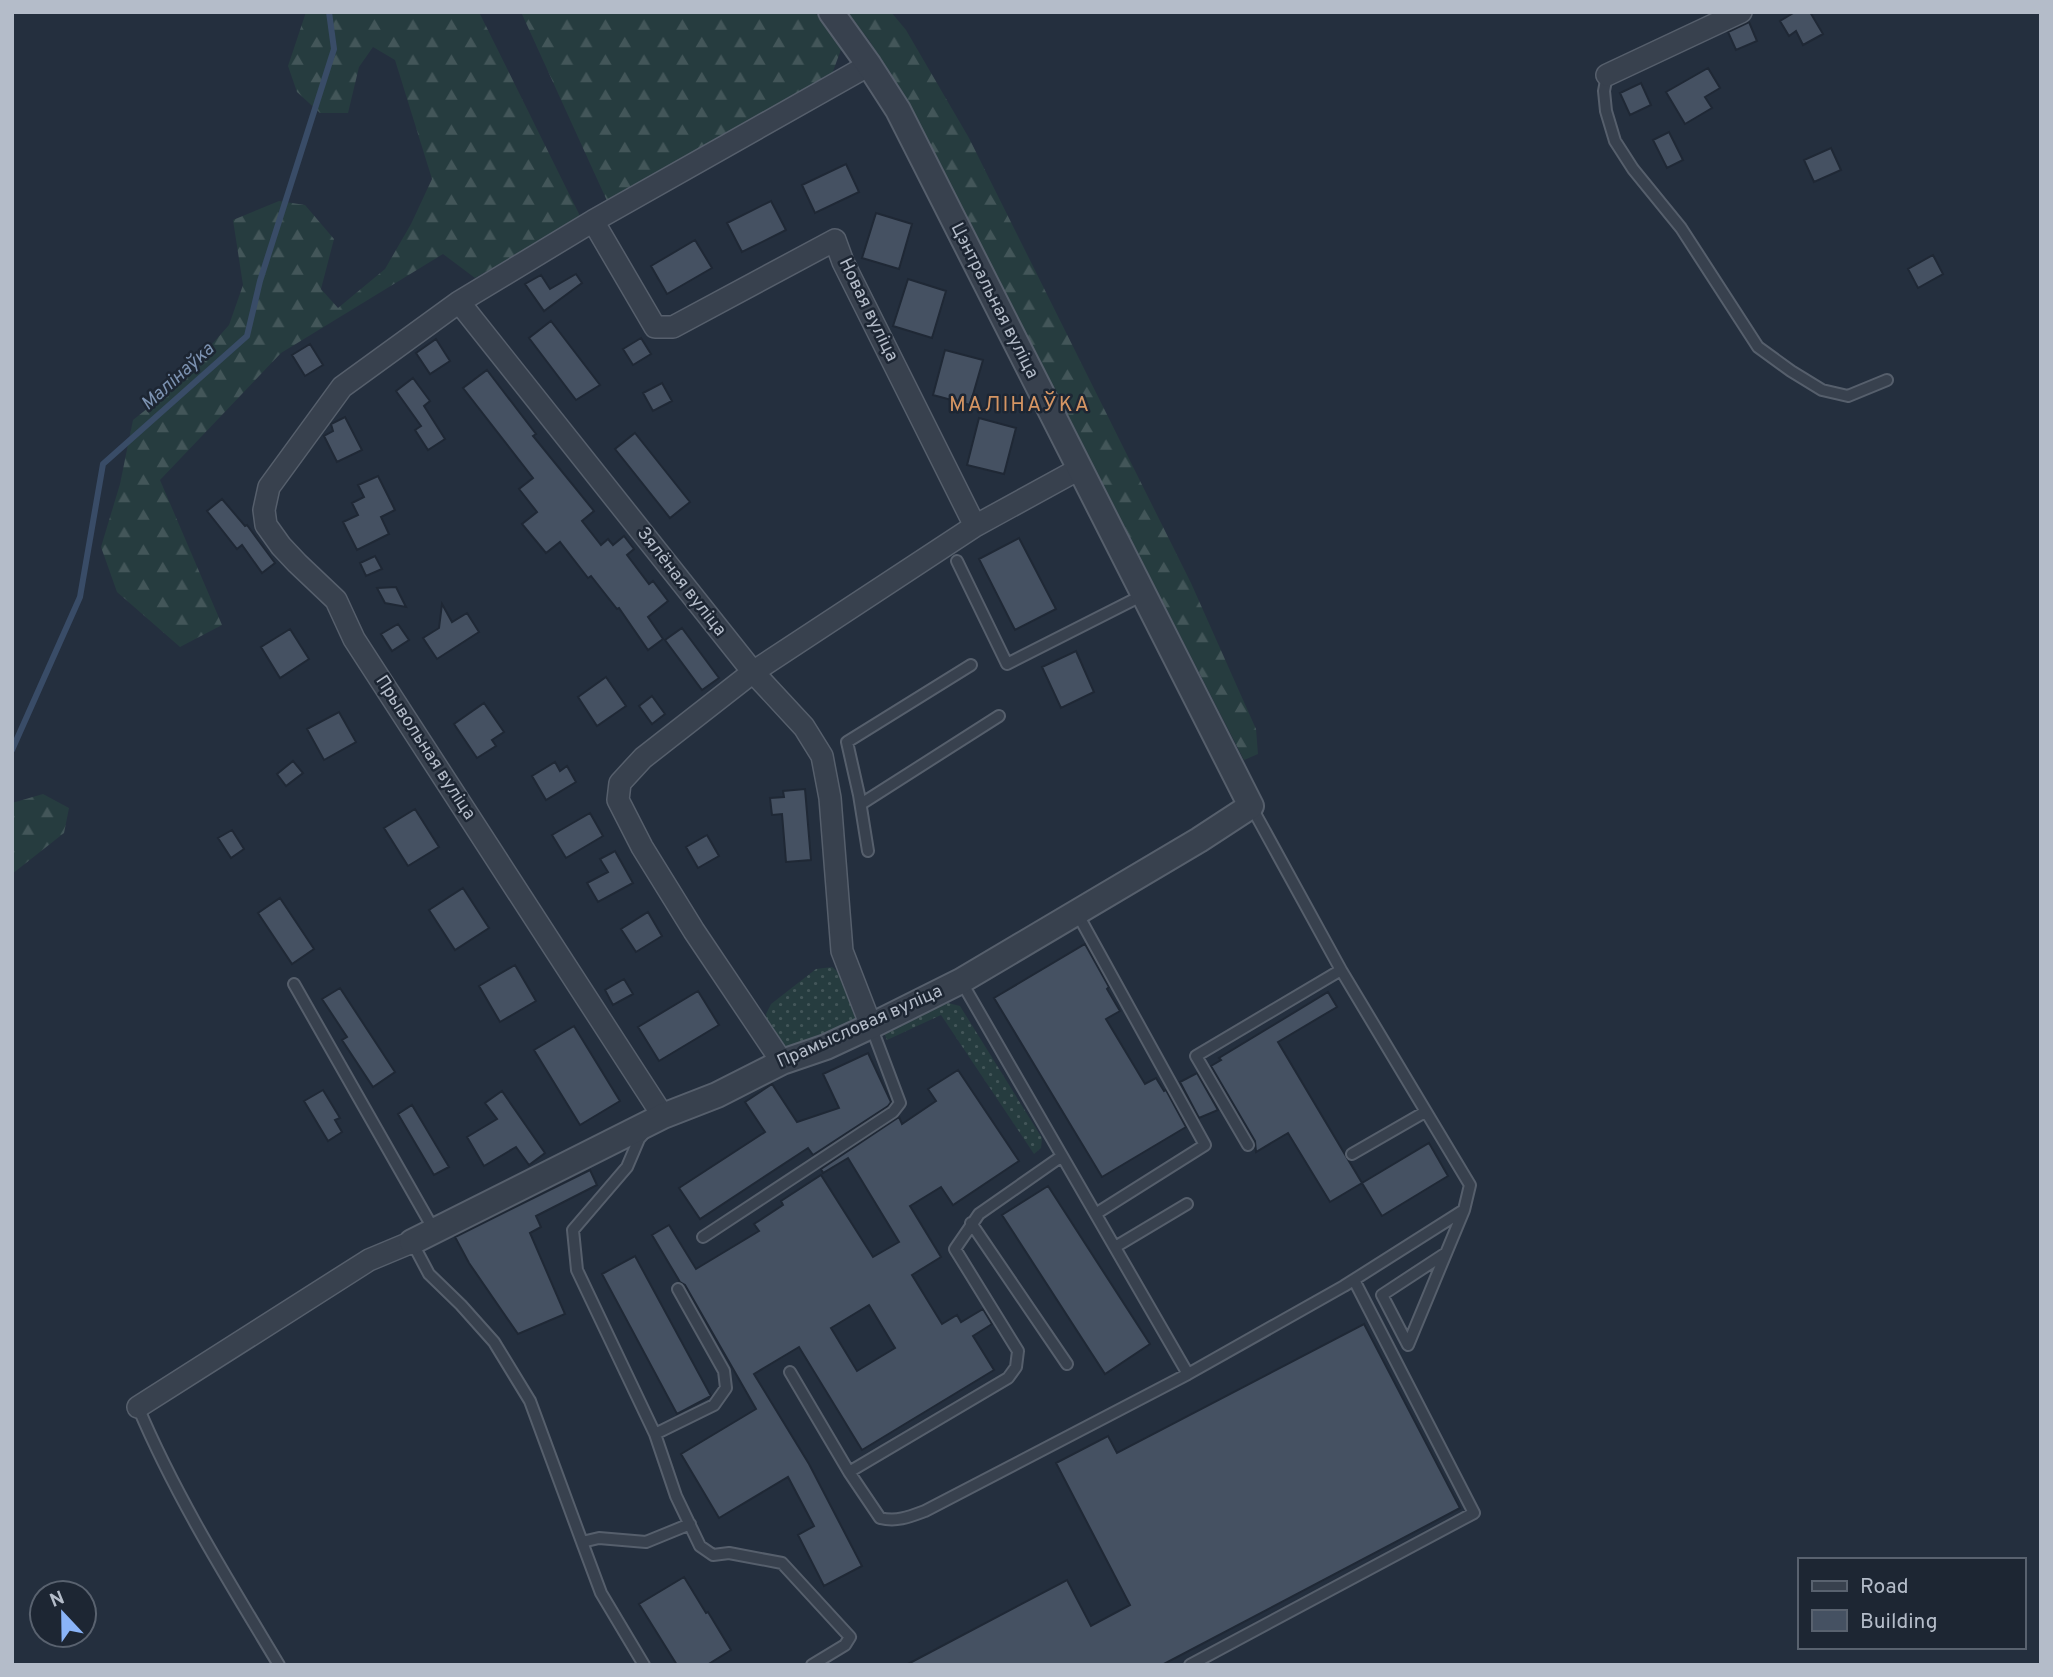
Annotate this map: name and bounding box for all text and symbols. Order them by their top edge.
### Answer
street label: Цэнтральная вуліца [945,219,1043,383]
street label: Новая вуліца [833,254,903,366]
water label: Малінаўка [136,338,220,416]
district label: МАЛІНАЎКА [949,391,1091,419]
street label: Зялёная вуліца [631,523,731,641]
street label: Прывольная вуліца [370,671,480,825]
street label: Прамысловая вуліца [774,980,946,1074]
legend [1798,1558,2025,1649]
text: Road [1860,1574,1909,1601]
north arrow [28,1579,98,1649]
text: N [47,1586,68,1614]
text: Building [1860,1609,1938,1636]

